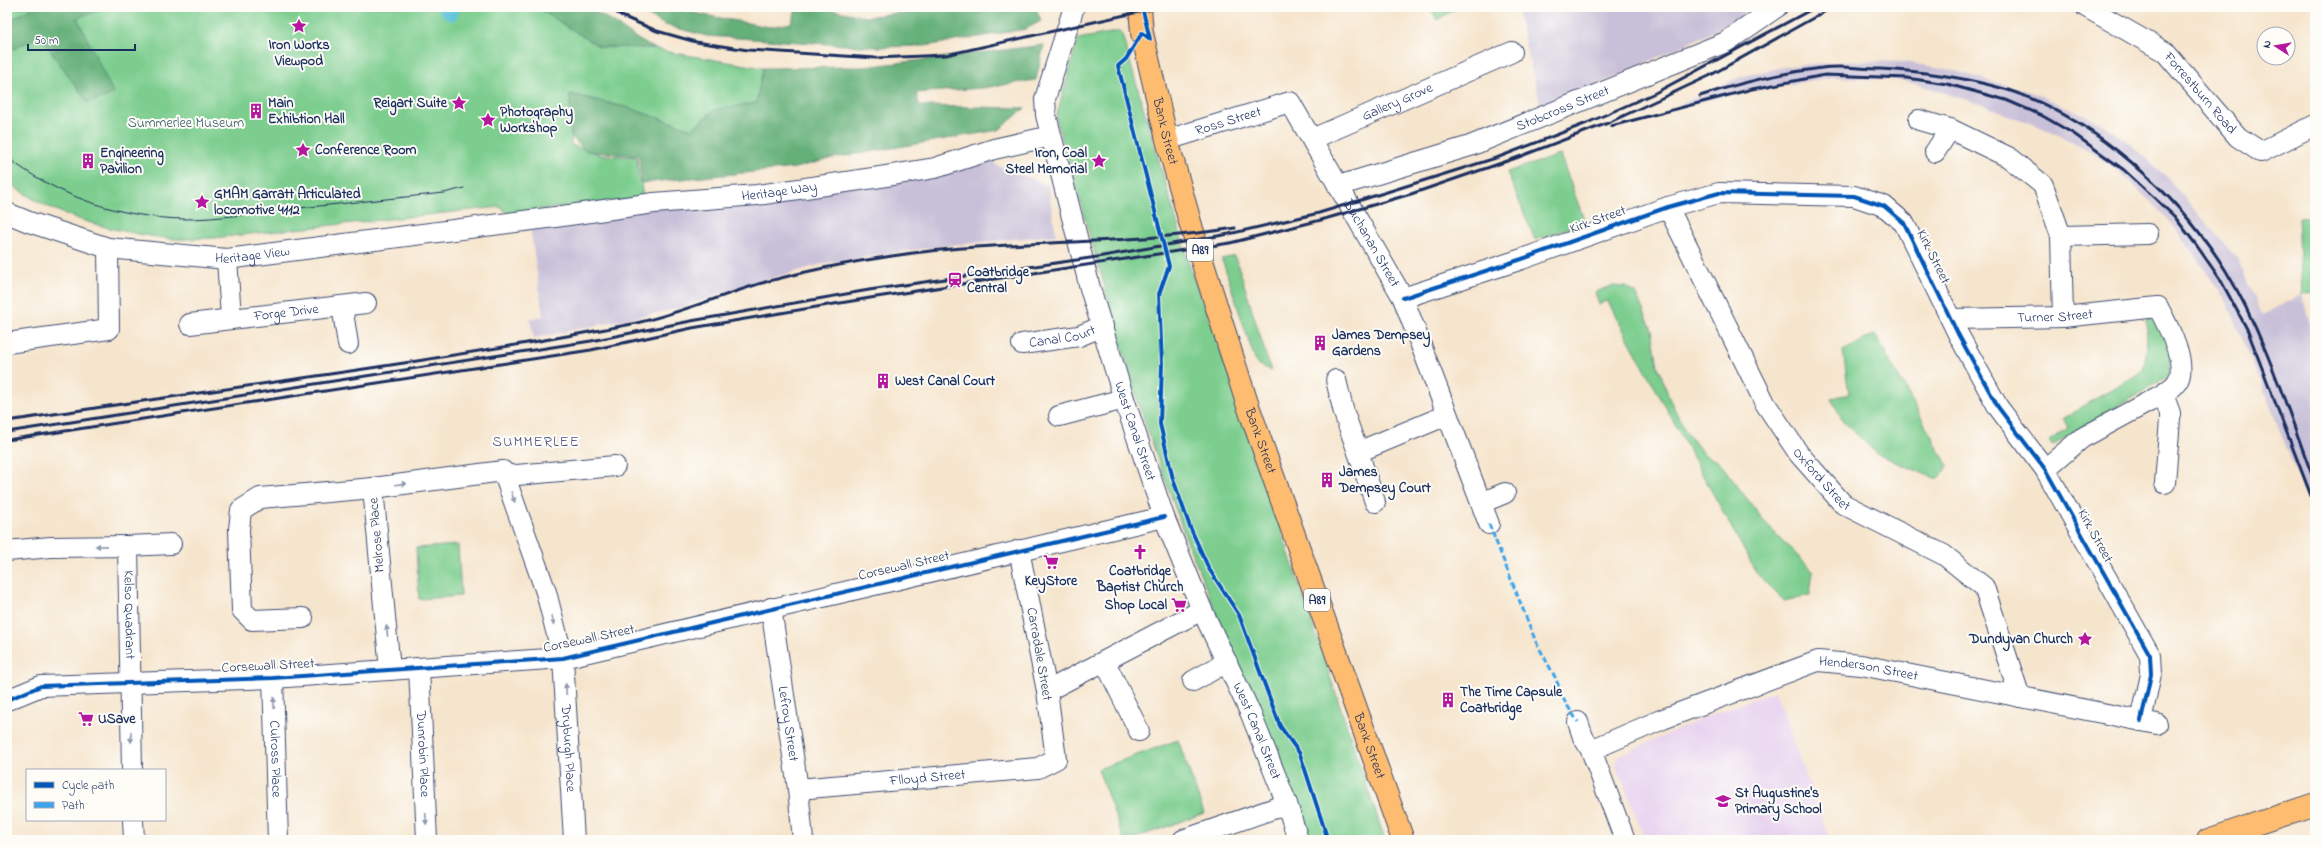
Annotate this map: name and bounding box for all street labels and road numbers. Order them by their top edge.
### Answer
street label: Forrestburn Road [2158,47,2242,139]
street label: Gallery Grove [1358,77,1437,127]
street label: Stobcross Street [1513,80,1613,137]
street label: Bank Street [1147,94,1184,168]
street label: Ross Street [1192,101,1264,141]
street label: Heritage Way [741,176,819,207]
street label: Buchanan Street [1337,195,1405,291]
street label: Kirk Street [1567,200,1629,240]
street label: Kirk Street [1911,226,1955,288]
road number: A89 [1187,239,1213,261]
street label: Heritage View [214,241,291,270]
street label: Forge Drive [252,298,320,327]
street label: Turner Street [2017,303,2094,328]
street label: Canal Court [1028,320,1099,353]
street label: West Canal Street [1109,379,1162,484]
street label: Bank Street [1239,404,1282,477]
street label: Oxford Street [1787,443,1854,517]
street label: Melrose Place [363,496,391,573]
street label: Kirk Street [2072,505,2119,567]
street label: Corsewall Street [856,545,952,587]
street label: Kelso Quadrant [118,570,141,660]
road number: A89 [1304,589,1330,611]
street label: Carradale Street [1020,606,1058,703]
street label: Corsewall Street [541,619,637,659]
street label: Henderson Street [1818,651,1920,687]
street label: Corsewall Street [221,653,315,679]
street label: West Canal Street [1227,679,1287,783]
street label: Lefroy Street [772,685,804,763]
street label: Dryburgh Place [555,703,582,794]
street label: Dunrobin Place [410,709,436,798]
street label: Bank Street [1348,709,1391,782]
street label: Culross Place [264,720,287,799]
street label: Flloyd Street [888,764,967,792]

